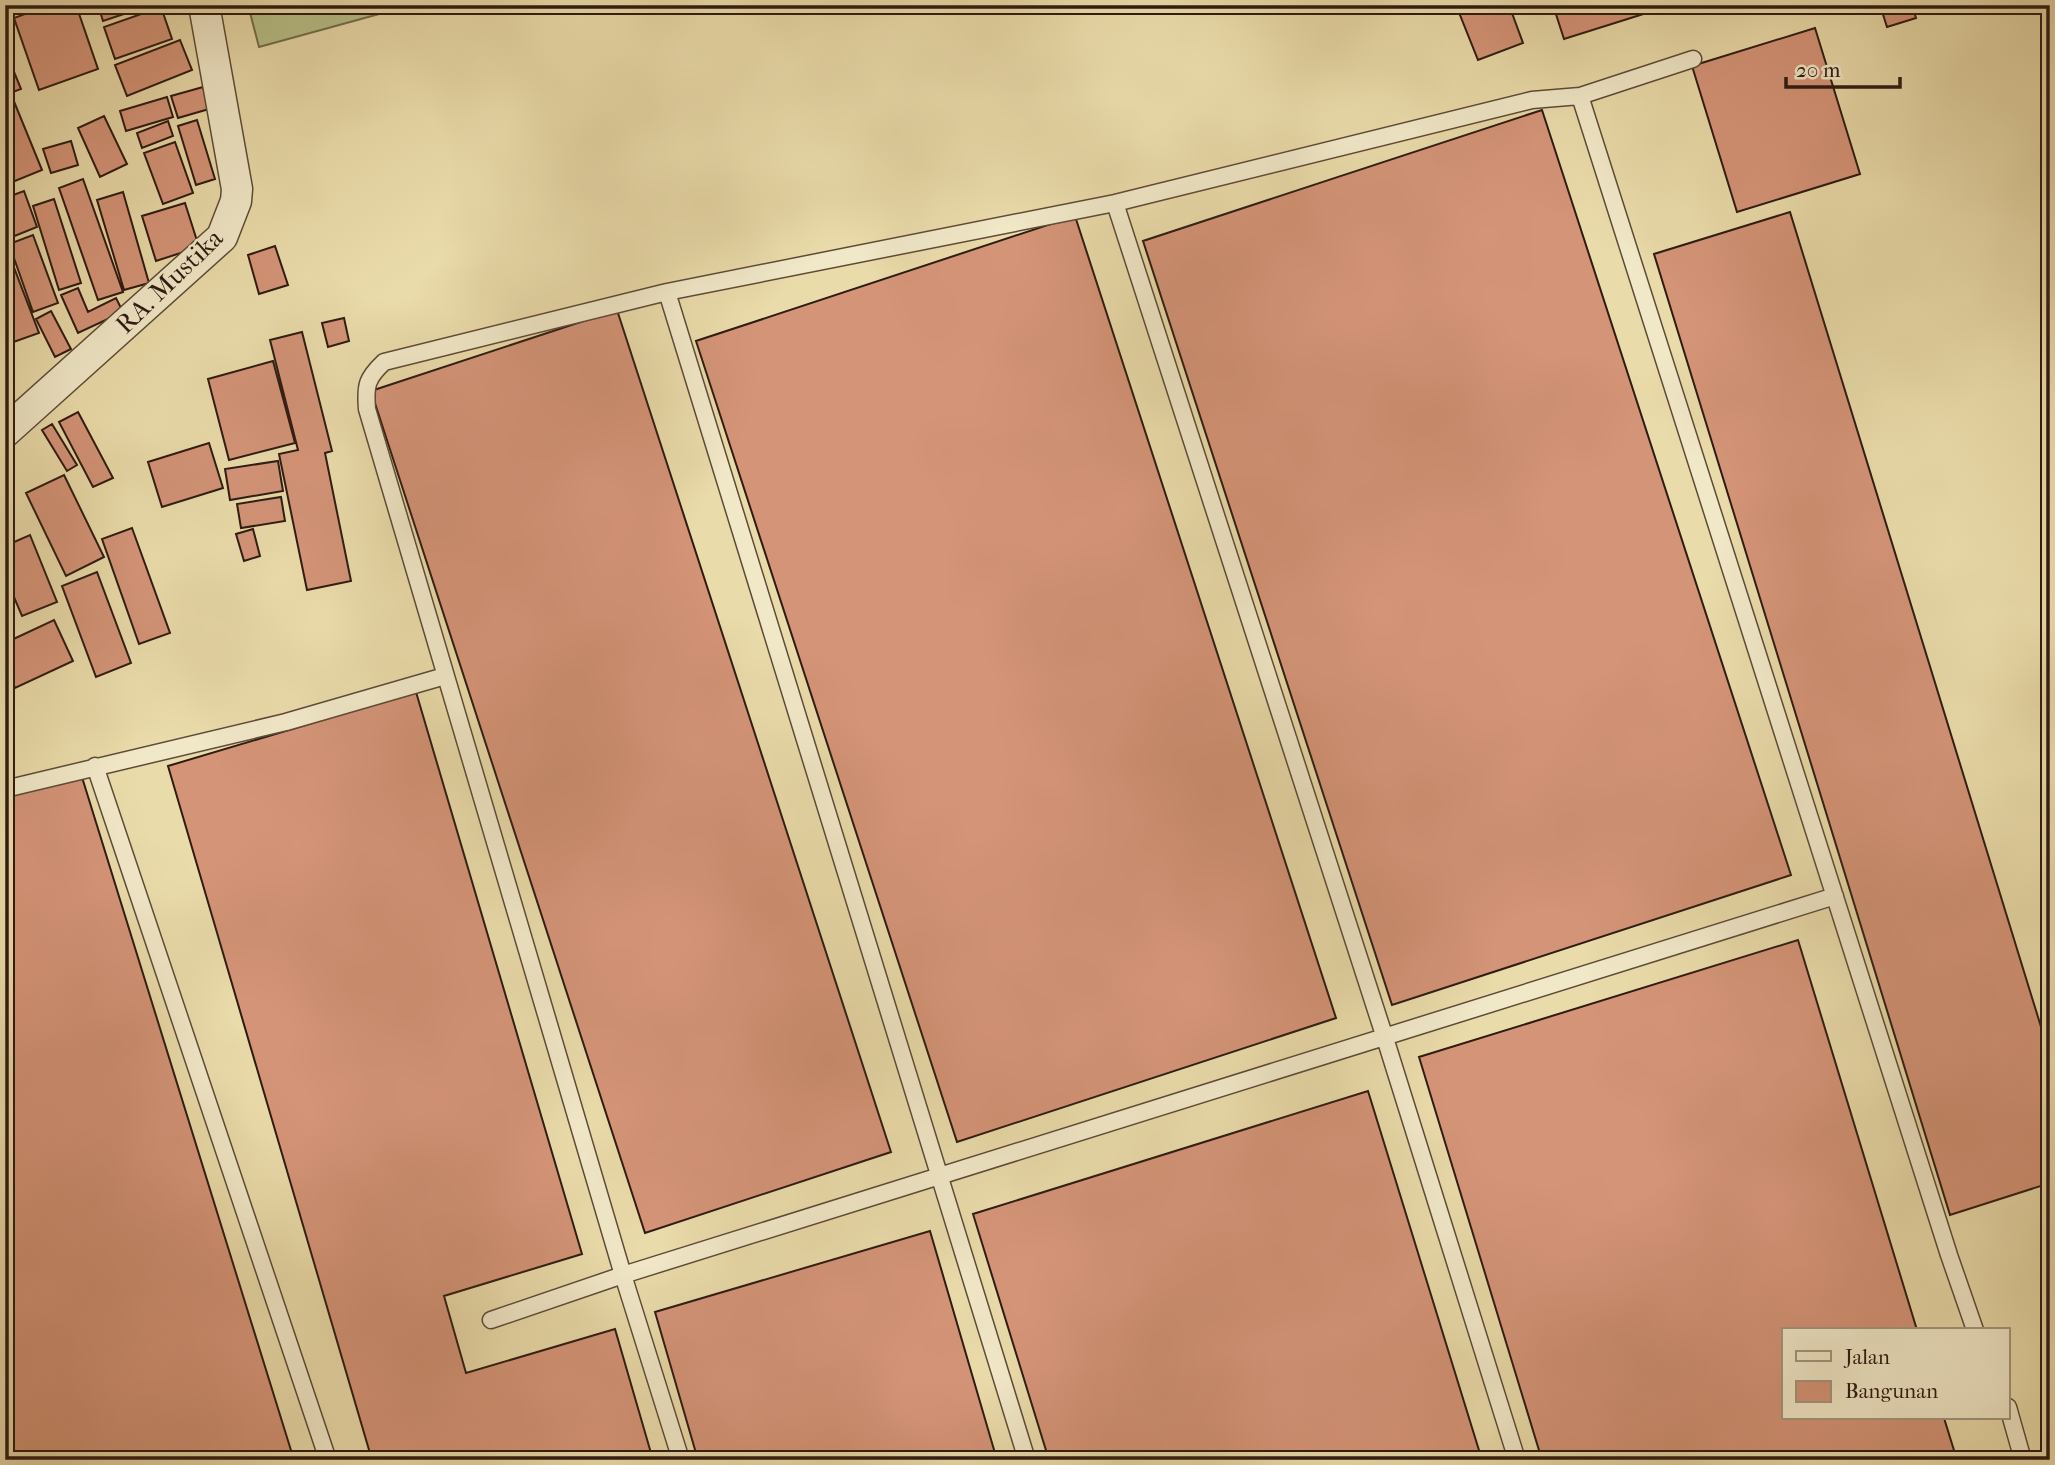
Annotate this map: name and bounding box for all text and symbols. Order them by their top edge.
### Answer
scale bar [1786,46,1899,90]
text: 20 m [1796,58,1841,82]
street label: RA. Mustika [109,222,230,340]
legend [1782,1328,2010,1420]
text: Jalan [1843,1345,1890,1369]
text: Bangunan [1845,1379,1938,1403]

